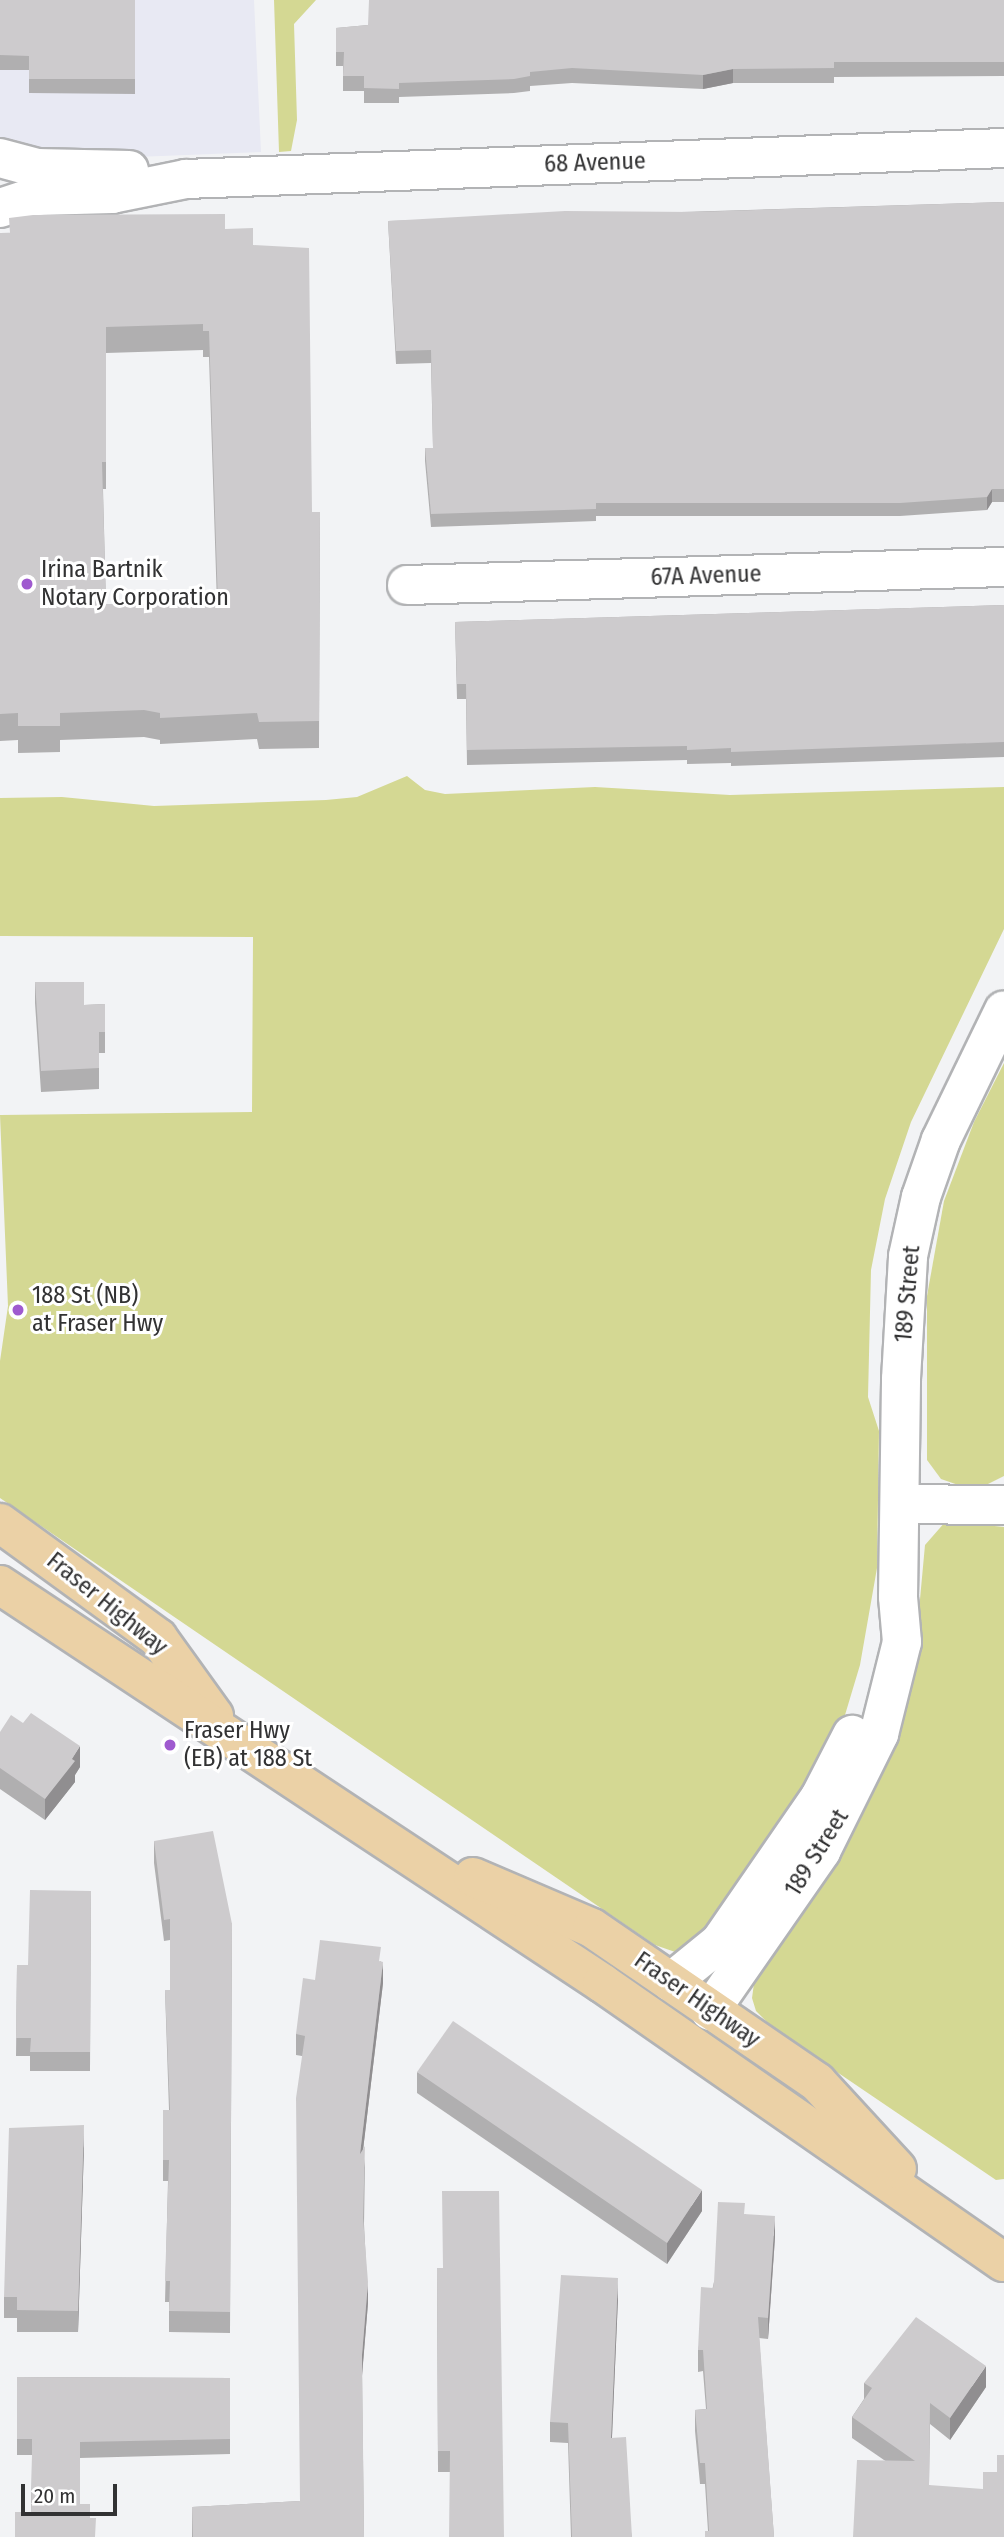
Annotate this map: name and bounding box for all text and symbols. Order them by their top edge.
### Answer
street label: 68 Avenue [544,147,646,179]
place label: Irina Bartnik Notary Corporation [41,556,229,612]
street label: 67A Avenue [650,560,762,592]
marker: Irina Bartnik Notary Corporation [19,576,35,592]
street label: 189 Street [889,1244,927,1344]
place label: 188 St (NB) at Fraser Hwy [32,1282,163,1338]
marker: 188 St (NB) at Fraser Hwy [10,1302,26,1318]
street label: Fraser Highway [41,1547,173,1661]
place label: Fraser Hwy (EB) at 188 St [184,1717,312,1773]
marker: Fraser Hwy (EB) at 188 St [162,1737,178,1753]
street label: 189 Street [779,1804,855,1902]
street label: Fraser Highway [629,1946,765,2054]
scale bar [24,2470,121,2514]
text: 20 m [34,2483,75,2509]

